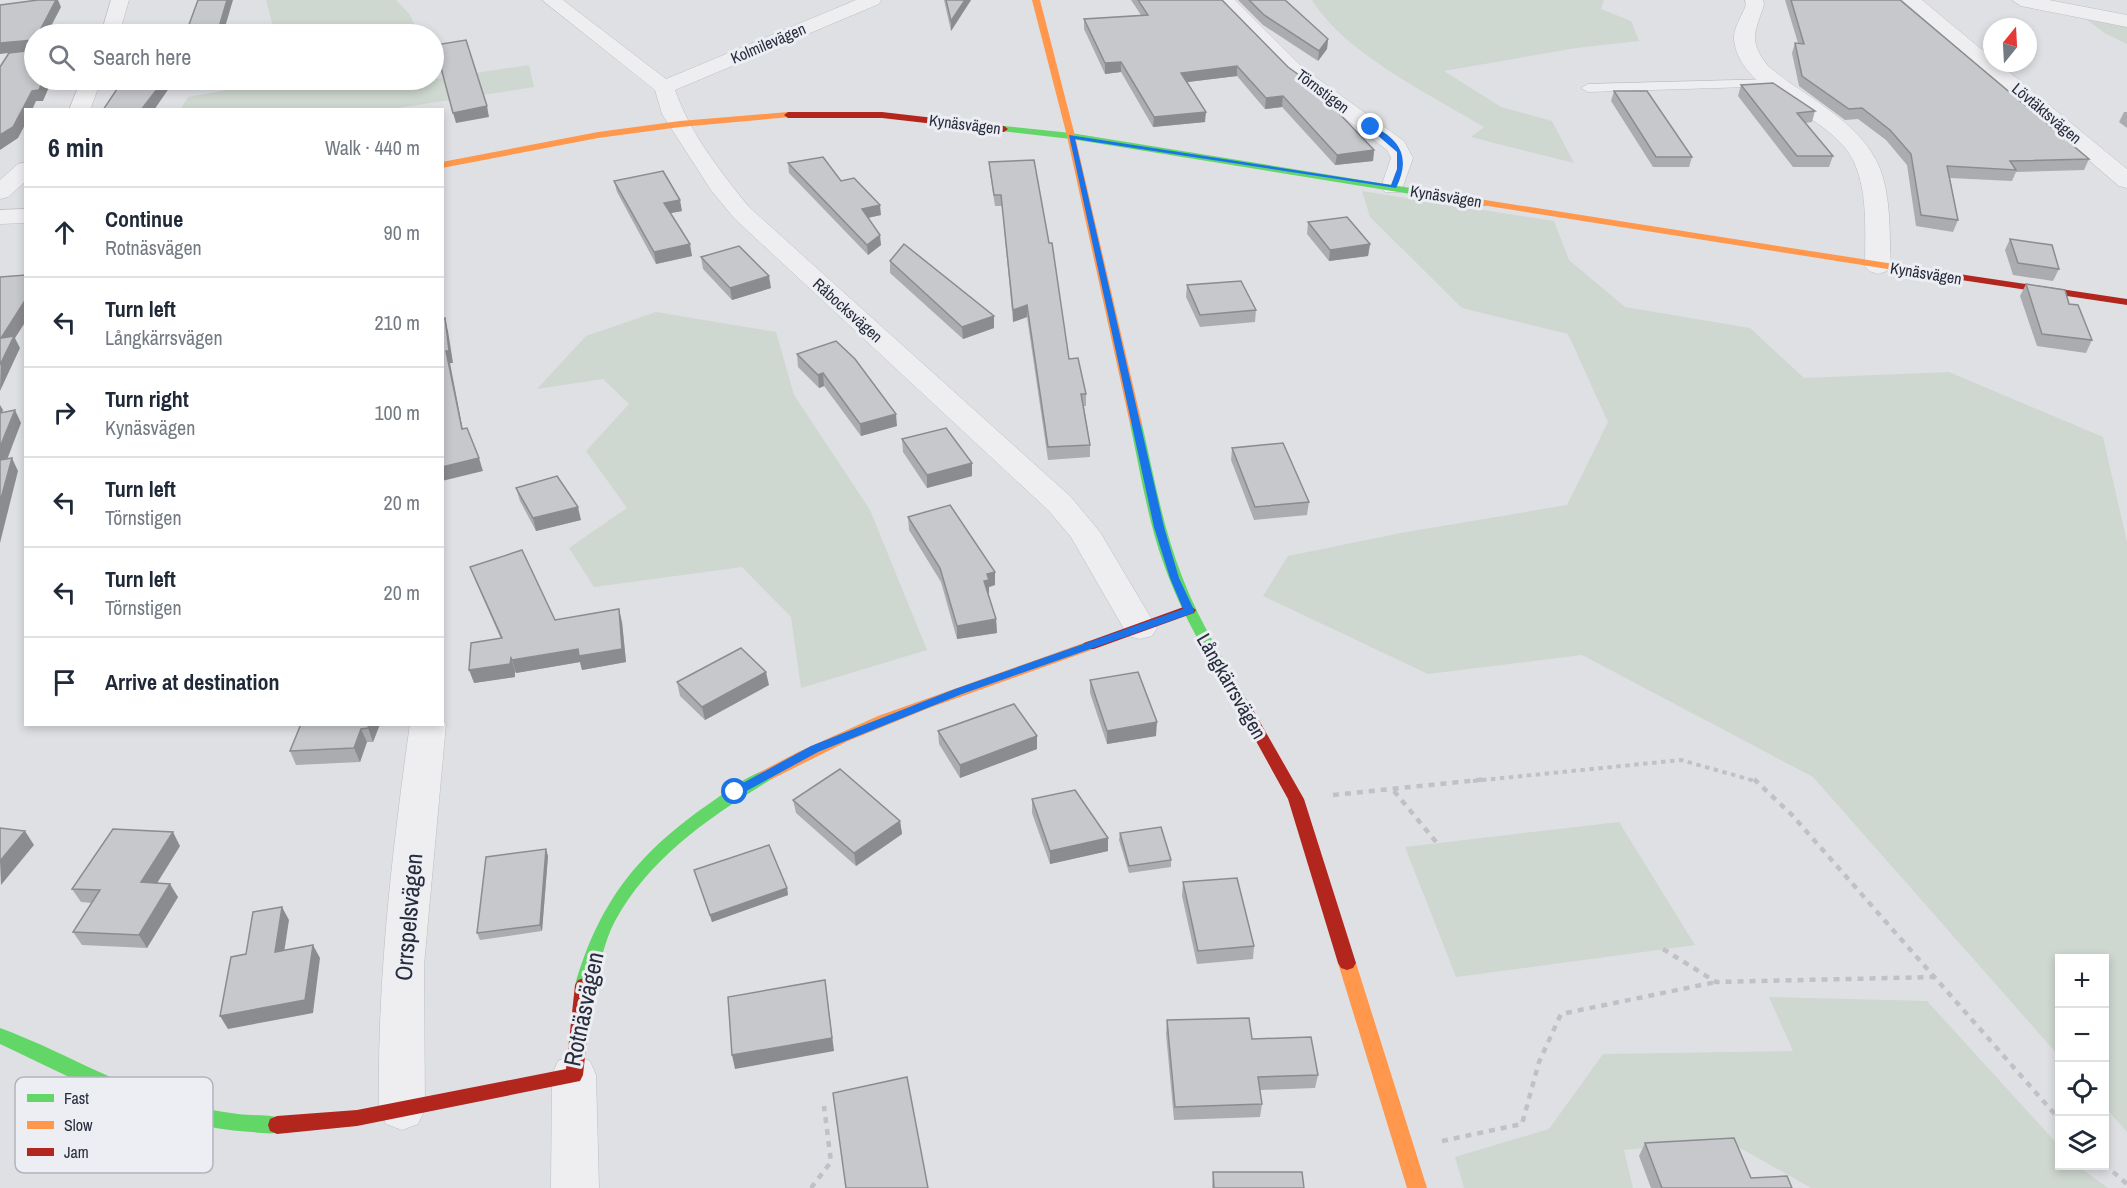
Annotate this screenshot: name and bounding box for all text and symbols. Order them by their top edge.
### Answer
street label: Kolmilevägen [727,17,809,69]
north arrow [1983,18,2037,72]
search box [24,24,444,90]
icon: search [45,41,78,74]
text: Search here [93,42,191,72]
street label: Törnstigen [1292,64,1354,118]
street label: Lövtäktsvägen [2008,77,2086,149]
street label: Kynäsvägen [928,109,1002,139]
route end [1357,113,1383,139]
text: 6 min [48,130,104,165]
text: Walk · 440 m [325,134,420,161]
street label: Kynäsvägen [1409,179,1483,213]
text: Continue [105,204,183,234]
icon: ahead [48,216,81,249]
text: 90 m [384,219,420,246]
text: Rotnäsvägen [105,234,202,261]
street label: Kynäsvägen [1889,256,1963,290]
street label: Råbocksvägen [808,273,888,347]
text: Turn left [105,294,176,324]
icon: left [48,306,81,339]
text: 210 m [374,309,420,336]
text: Långkärrsvägen [105,324,223,351]
text: Turn right [105,384,189,414]
icon: right [48,396,81,429]
text: 100 m [374,399,420,426]
text: Kynäsvägen [105,414,195,441]
text: Turn left [105,474,176,504]
icon: left [48,486,81,519]
text: 20 m [384,489,420,516]
text: Törnstigen [105,504,182,531]
text: Turn left [105,564,176,594]
icon: left [48,576,81,609]
text: 20 m [384,579,420,606]
text: Törnstigen [105,594,182,621]
street label: Långkärrsvägen [1191,628,1273,744]
icon: arrive [48,666,81,699]
text: Arrive at destination [105,667,279,697]
route start [721,778,747,804]
street label: Orrspelsvägen [386,852,430,982]
street label: Rotnäsvägen [555,949,611,1069]
map controls [2055,954,2109,1170]
button: + [2055,954,2109,1008]
button: − [2055,1008,2109,1062]
button: locate [2055,1062,2109,1116]
legend [15,1077,213,1173]
text: Fast [64,1087,89,1109]
text: Slow [64,1114,93,1136]
button: layers [2055,1116,2109,1170]
text: Jam [64,1141,89,1163]

